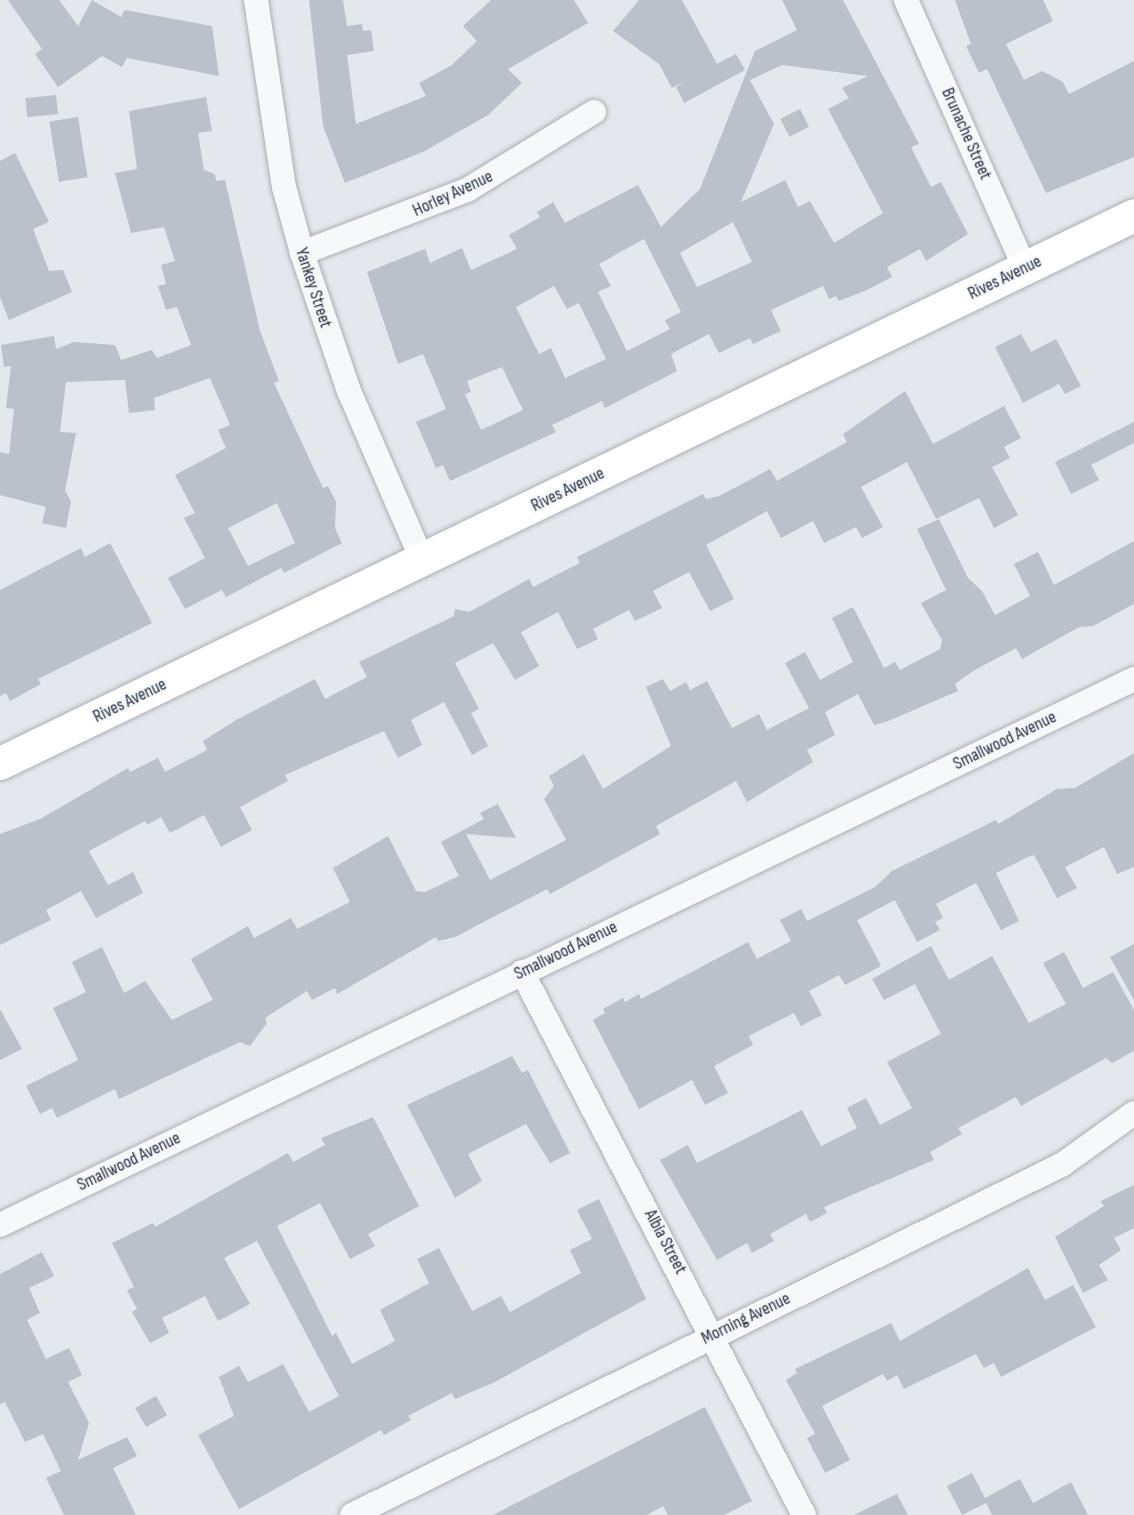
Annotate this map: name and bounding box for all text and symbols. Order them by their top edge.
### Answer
street label: Brunache Street [936,85,996,183]
street label: Horley Avenue [409,166,497,222]
street label: Yankey Street [290,245,336,331]
street label: Rives Avenue [965,251,1045,305]
street label: Rives Avenue [528,463,608,517]
street label: Rives Avenue [90,674,170,728]
street label: Smallwood Avenue [950,707,1060,775]
street label: Smallwood Avenue [511,917,621,985]
street label: Smallwood Avenue [74,1128,184,1196]
street label: Albia Street [639,1206,691,1278]
street label: Morning Avenue [698,1288,794,1350]

